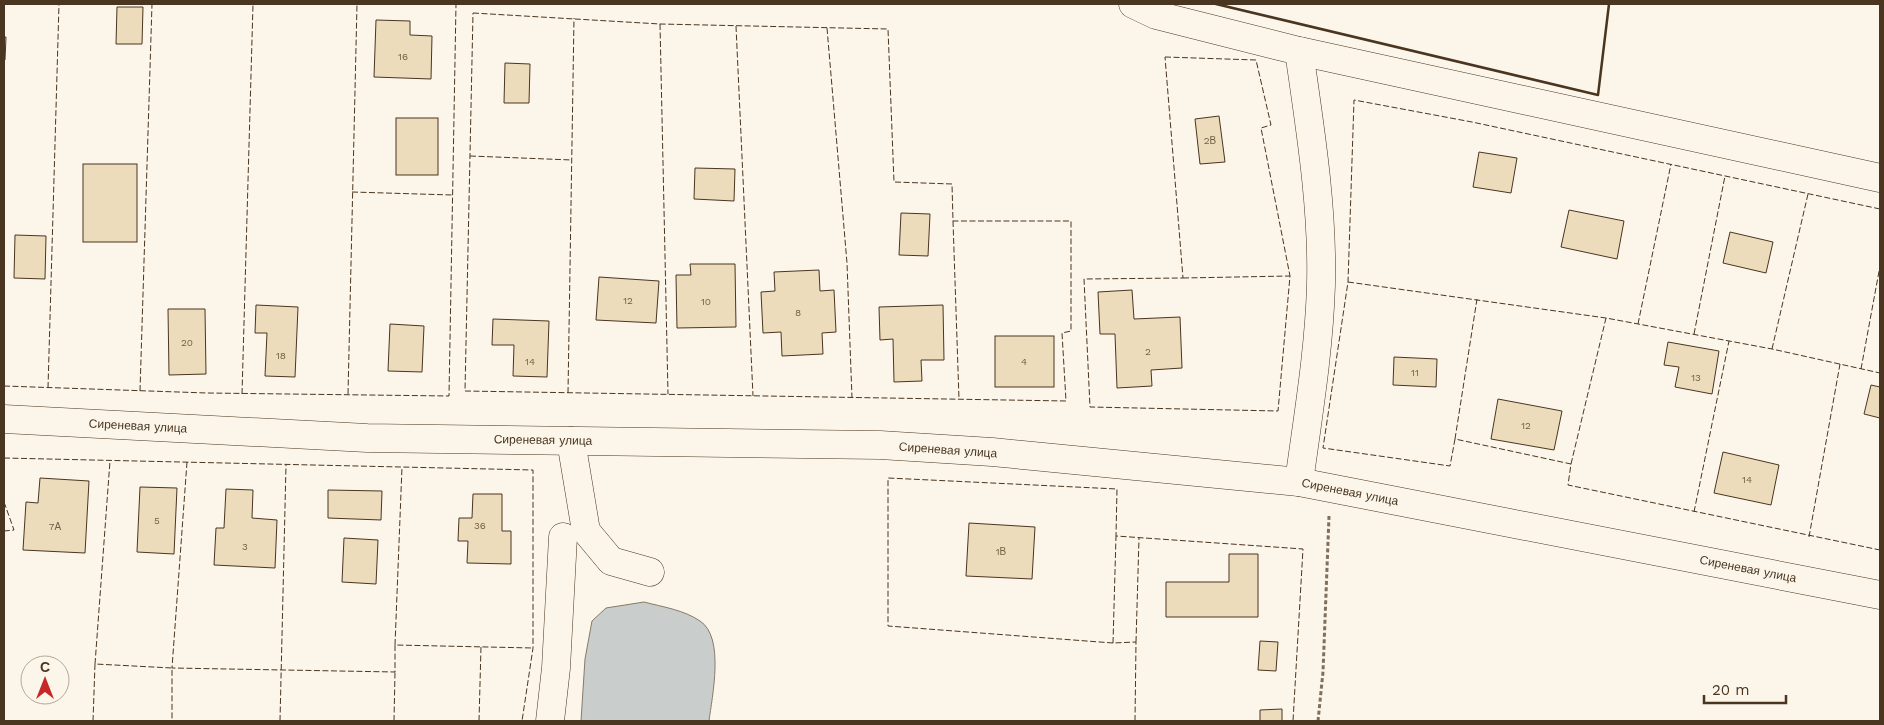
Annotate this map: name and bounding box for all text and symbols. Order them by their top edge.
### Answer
house number: 16 [398,51,408,62]
house number: 2В [1204,135,1217,146]
house number: 12 [623,295,633,306]
house number: 10 [701,296,711,307]
house number: 8 [795,307,801,318]
house number: 20 [181,337,193,348]
house number: 2 [1145,346,1151,357]
house number: 18 [276,350,286,361]
house number: 14 [525,356,535,367]
house number: 4 [1021,356,1027,367]
house number: 11 [1411,367,1419,378]
house number: 13 [1691,372,1701,383]
street label: Сиреневая улица [88,416,188,436]
house number: 12 [1521,420,1531,431]
street label: Сиреневая улица [494,432,593,448]
street label: Сиреневая улица [898,440,998,460]
house number: 14 [1742,474,1752,485]
street label: Сиреневая улица [1300,476,1400,508]
house number: 5 [154,515,160,526]
house number: 36 [474,520,486,531]
house number: 7А [49,521,61,532]
house number: 3 [242,541,248,552]
house number: 1В [996,546,1007,557]
street label: Сиреневая улица [1698,553,1798,585]
north arrow [20,655,70,705]
text: С [40,659,50,675]
scale bar [1704,672,1786,704]
text: 20 m [1712,681,1750,699]

